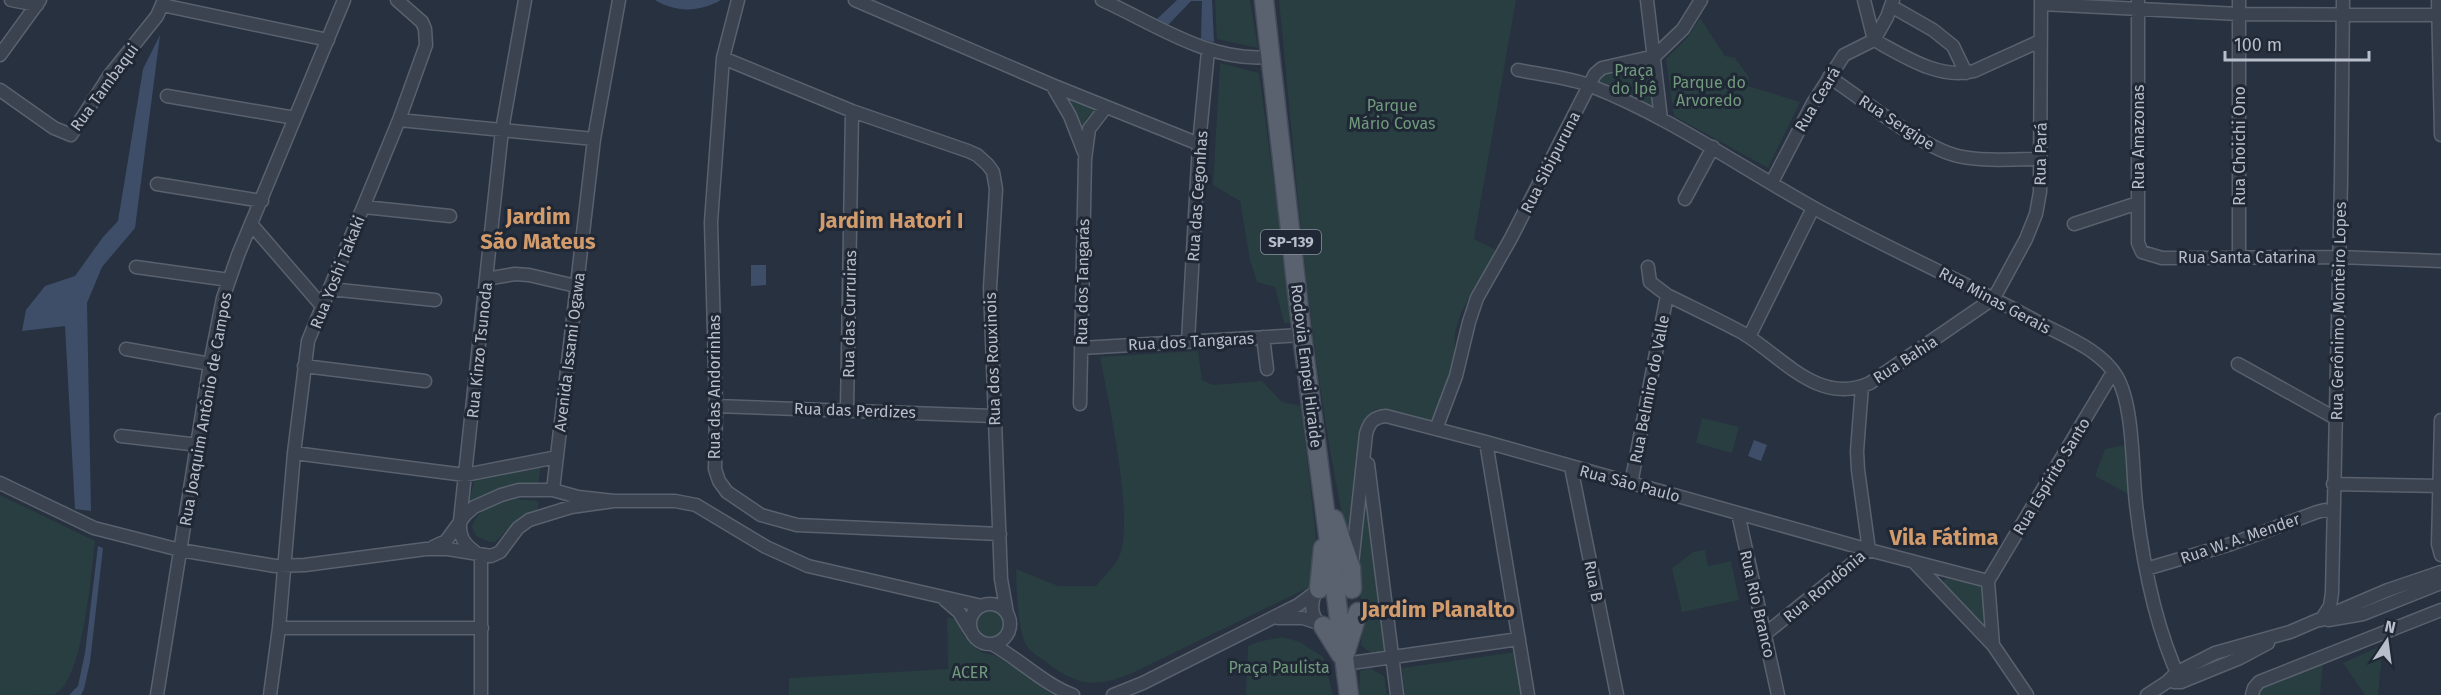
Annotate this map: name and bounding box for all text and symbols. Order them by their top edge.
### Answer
scale bar [2225,24,2369,62]
text: 100 m [2234,34,2282,56]
street label: Rua Tambaqui [66,40,142,135]
park label: Praça do Ipê [1611,61,1657,98]
street label: Rua Ceará [1791,63,1844,135]
park label: Parque do Arvoredo [1672,73,1746,110]
street label: Rua Amazonas [2129,84,2148,190]
street label: Rua Choichi Ono [2230,86,2249,206]
street label: Rua Sergipe [1855,91,1938,154]
park label: Parque Mário Covas [1349,96,1435,133]
street label: Rua Sibipuruna [1517,108,1584,216]
street label: Rua Pará [2030,122,2051,186]
street label: Rua das Cegonhas [1183,130,1212,262]
street label: Rua Gerônimo Monteiro Lopes [2327,201,2350,421]
district label: Jardim São Mateus [480,203,596,255]
district label: Jardim Hatori I [818,207,963,234]
street label: Rua Yoshi Takaki [306,213,369,332]
street label: Rua dos Tangarás [1072,219,1093,345]
road number: SP-139 [1261,230,1321,254]
street label: Rua Santa Catarina [2178,248,2316,267]
street label: Rua das Curruiras [839,250,860,378]
street label: Rua Minas Gerais [1936,263,2054,338]
street label: Avenida Issami Ogawa [550,271,589,433]
street label: Rua Kinzo Tsunoda [463,281,496,419]
street label: Rodovia Empei Hiraide [1287,283,1326,449]
street label: Rua Joaquim Antônio de Campos [176,291,235,527]
street label: Rua dos Rouxinois [981,292,1004,426]
street label: Rua Belmiro do Valle [1626,313,1673,465]
street label: Rua das Andorinhas [705,315,724,459]
street label: Rua dos Tangaras [1127,329,1255,354]
street label: Rua Bahia [1869,332,1941,387]
street label: Rua das Perdizes [794,399,916,422]
street label: Rua Espírito Santo [2009,414,2094,538]
street label: Rua São Paulo [1578,461,1682,506]
street label: Rua W. A. Mender [2178,509,2303,568]
district label: Vila Fátima [1888,524,1999,551]
street label: Rua Rondônia [1779,546,1869,626]
street label: Rua Rio Branco [1736,548,1779,660]
street label: Rua B [1580,559,1607,604]
district label: Jardim Planalto [1360,596,1515,623]
north arrow [2357,611,2417,671]
text: N [2383,616,2398,637]
park label: Praça Paulista [1228,658,1330,678]
park label: ACER [952,663,988,682]

